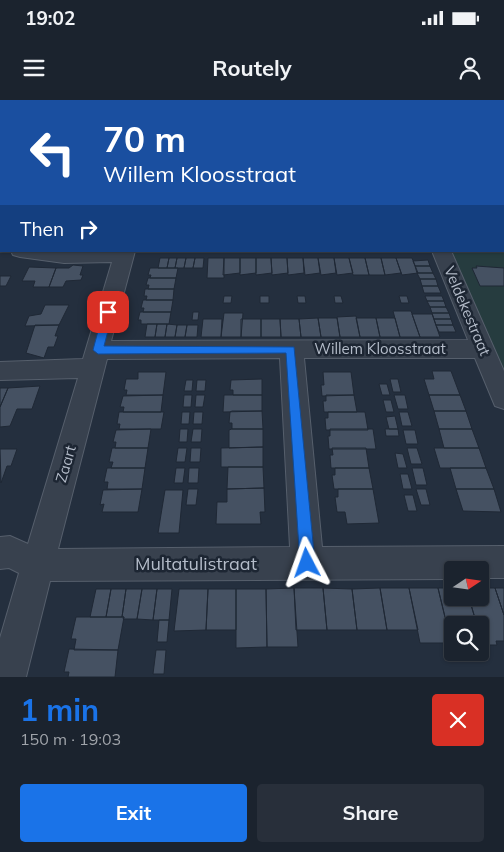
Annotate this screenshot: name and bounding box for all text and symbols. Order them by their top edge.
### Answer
text: 19:02 [25,6,75,30]
icon: menu [20,54,48,82]
text: Routely [212,54,292,82]
icon: person [456,54,484,82]
text: 70 m [103,117,186,161]
icon: left [20,120,85,185]
text: Willem Kloosstraat [103,160,296,188]
icon: right [74,215,102,243]
text: Then [20,217,64,241]
street label: Veldekestraat [440,263,495,358]
pin [87,291,129,333]
icon: arrive [94,298,122,326]
street label: Willem Kloosstraat [314,339,446,358]
street label: Zaart [51,443,80,485]
position arrow [280,536,332,588]
street label: Multatulistraat [135,552,257,575]
north arrow [444,561,489,606]
map controls [444,561,489,661]
button: search [444,616,489,661]
text: 1 min [20,691,99,729]
button: close [432,694,484,746]
text: 150 m · 19:03 [20,729,121,749]
button: Exit [20,784,247,842]
button: Share [257,784,484,842]

